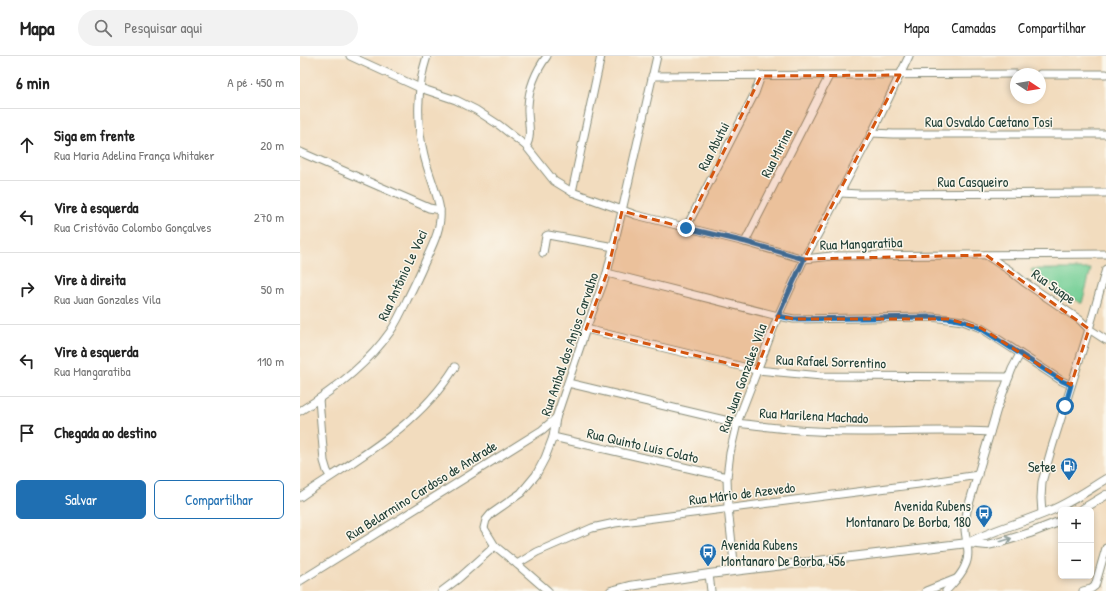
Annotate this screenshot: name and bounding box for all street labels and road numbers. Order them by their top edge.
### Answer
street label: Rua Osvaldo Caetano Tosi [925,112,1053,131]
street label: Rua Abutui [693,118,733,174]
street label: Rua Mirina [756,125,797,181]
street label: Rua Casqueiro [937,172,1009,192]
street label: Rua Antônio Le Voci [373,226,431,324]
street label: Rua Mangaratiba [819,232,903,255]
street label: Rua Suape [1028,264,1080,309]
street label: Rua Aníbal dos Anjos Carvalho [536,269,604,419]
street label: Rua Juan Gonzales Vila [713,320,771,435]
street label: Rua Rafael Sorrentino [776,350,887,372]
street label: Rua Marilena Machado [759,403,869,427]
street label: Rua Quinto Luis Colato [585,423,701,467]
street label: Rua Belarmino Cardoso de Andrade [342,435,500,544]
street label: Rua Mário de Azevedo [688,477,797,509]

